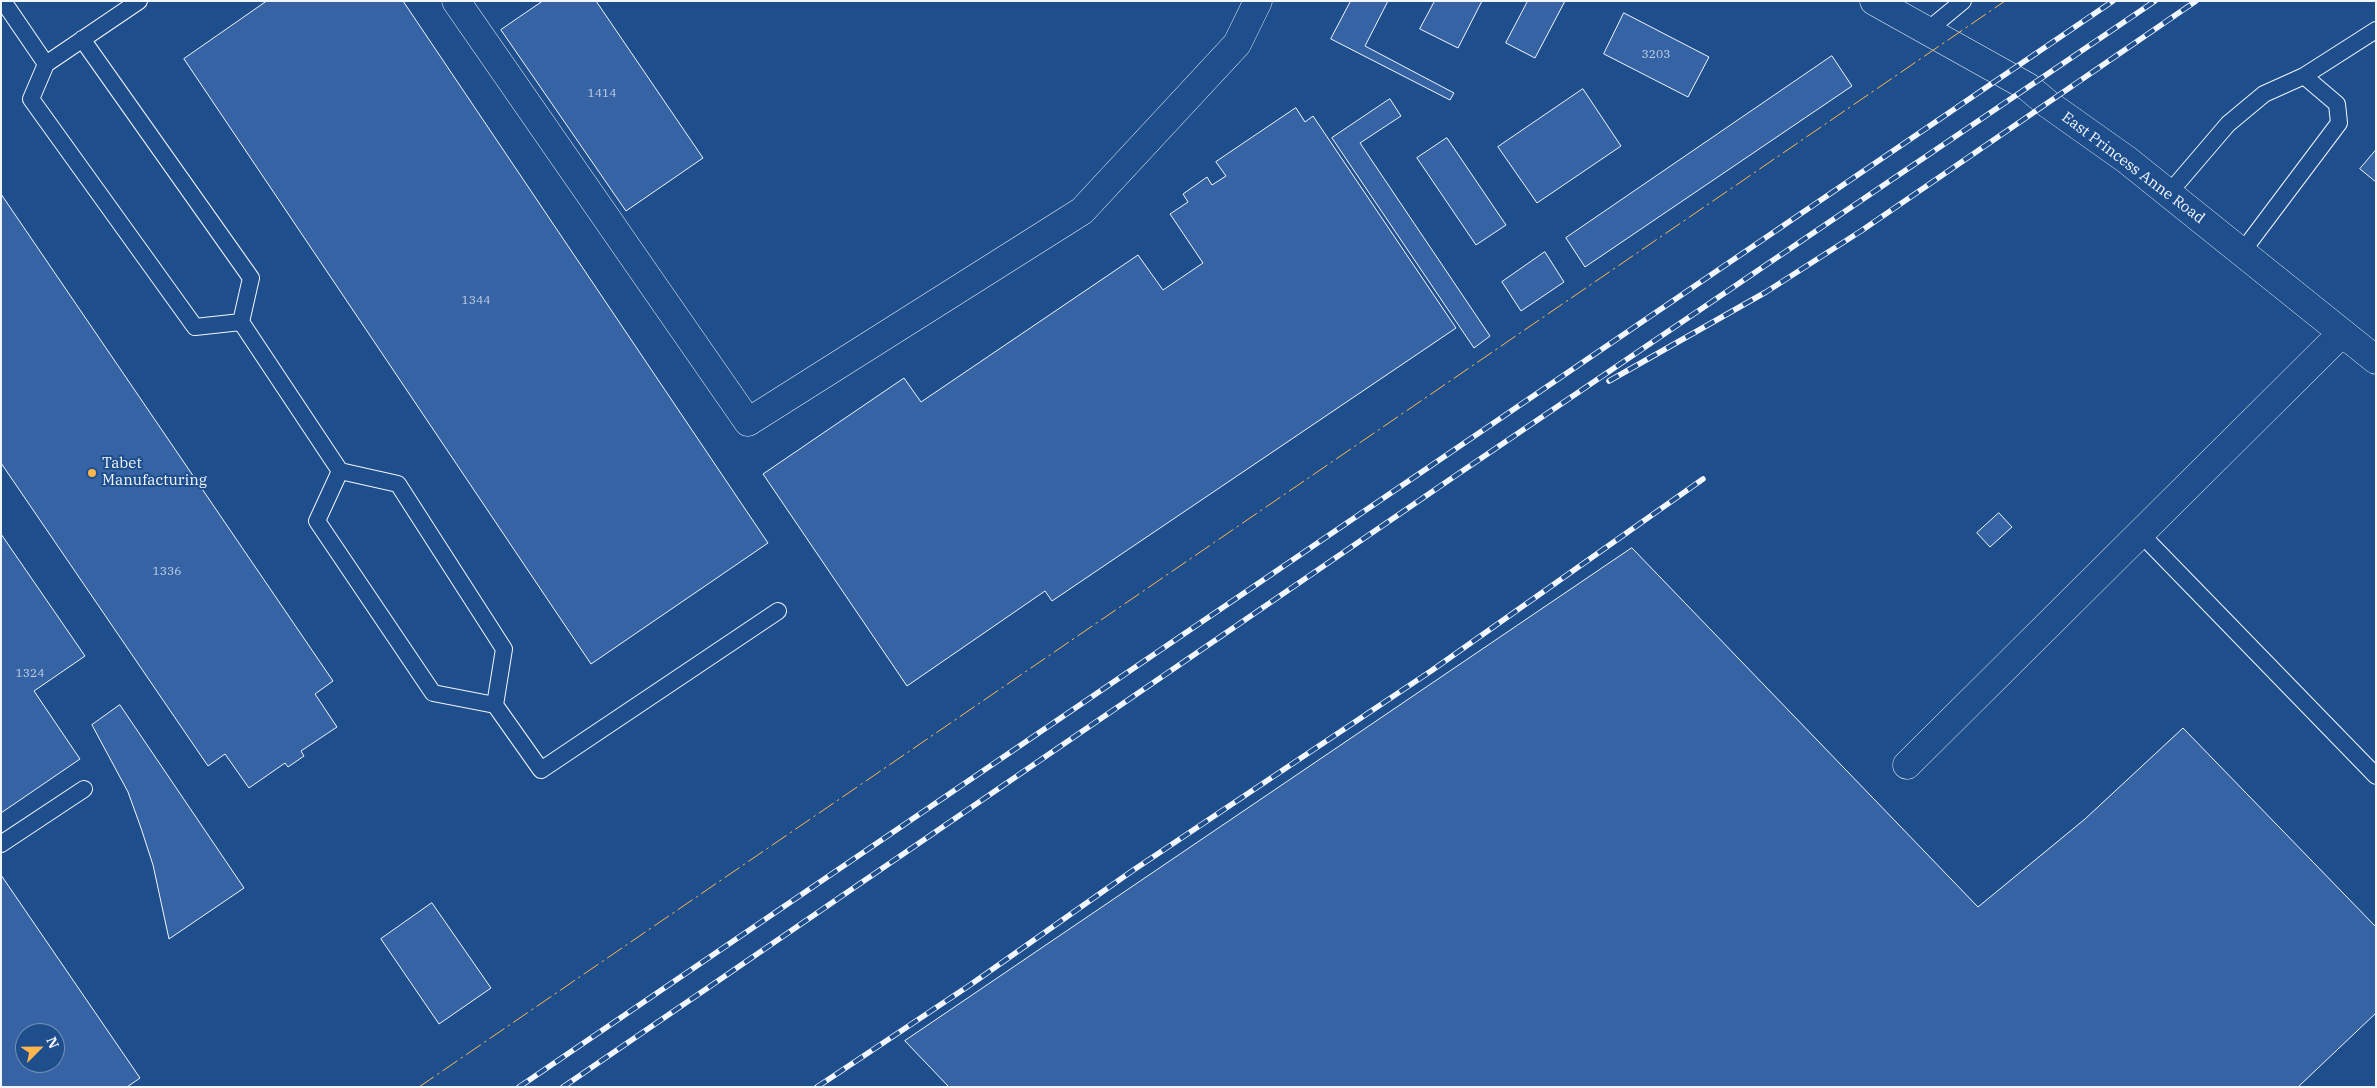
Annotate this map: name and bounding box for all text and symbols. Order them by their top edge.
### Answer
house number: 3203 [1642,48,1670,62]
house number: 1414 [588,87,616,101]
street label: East Princess Anne Road [2058,108,2208,228]
house number: 1344 [462,294,490,308]
place label: Tabet Manufacturing [102,455,207,490]
marker: Tabet Manufacturing [86,467,98,479]
house number: 1336 [153,565,181,579]
house number: 1324 [16,667,44,681]
north arrow [15,1023,65,1073]
text: N [42,1034,63,1051]

